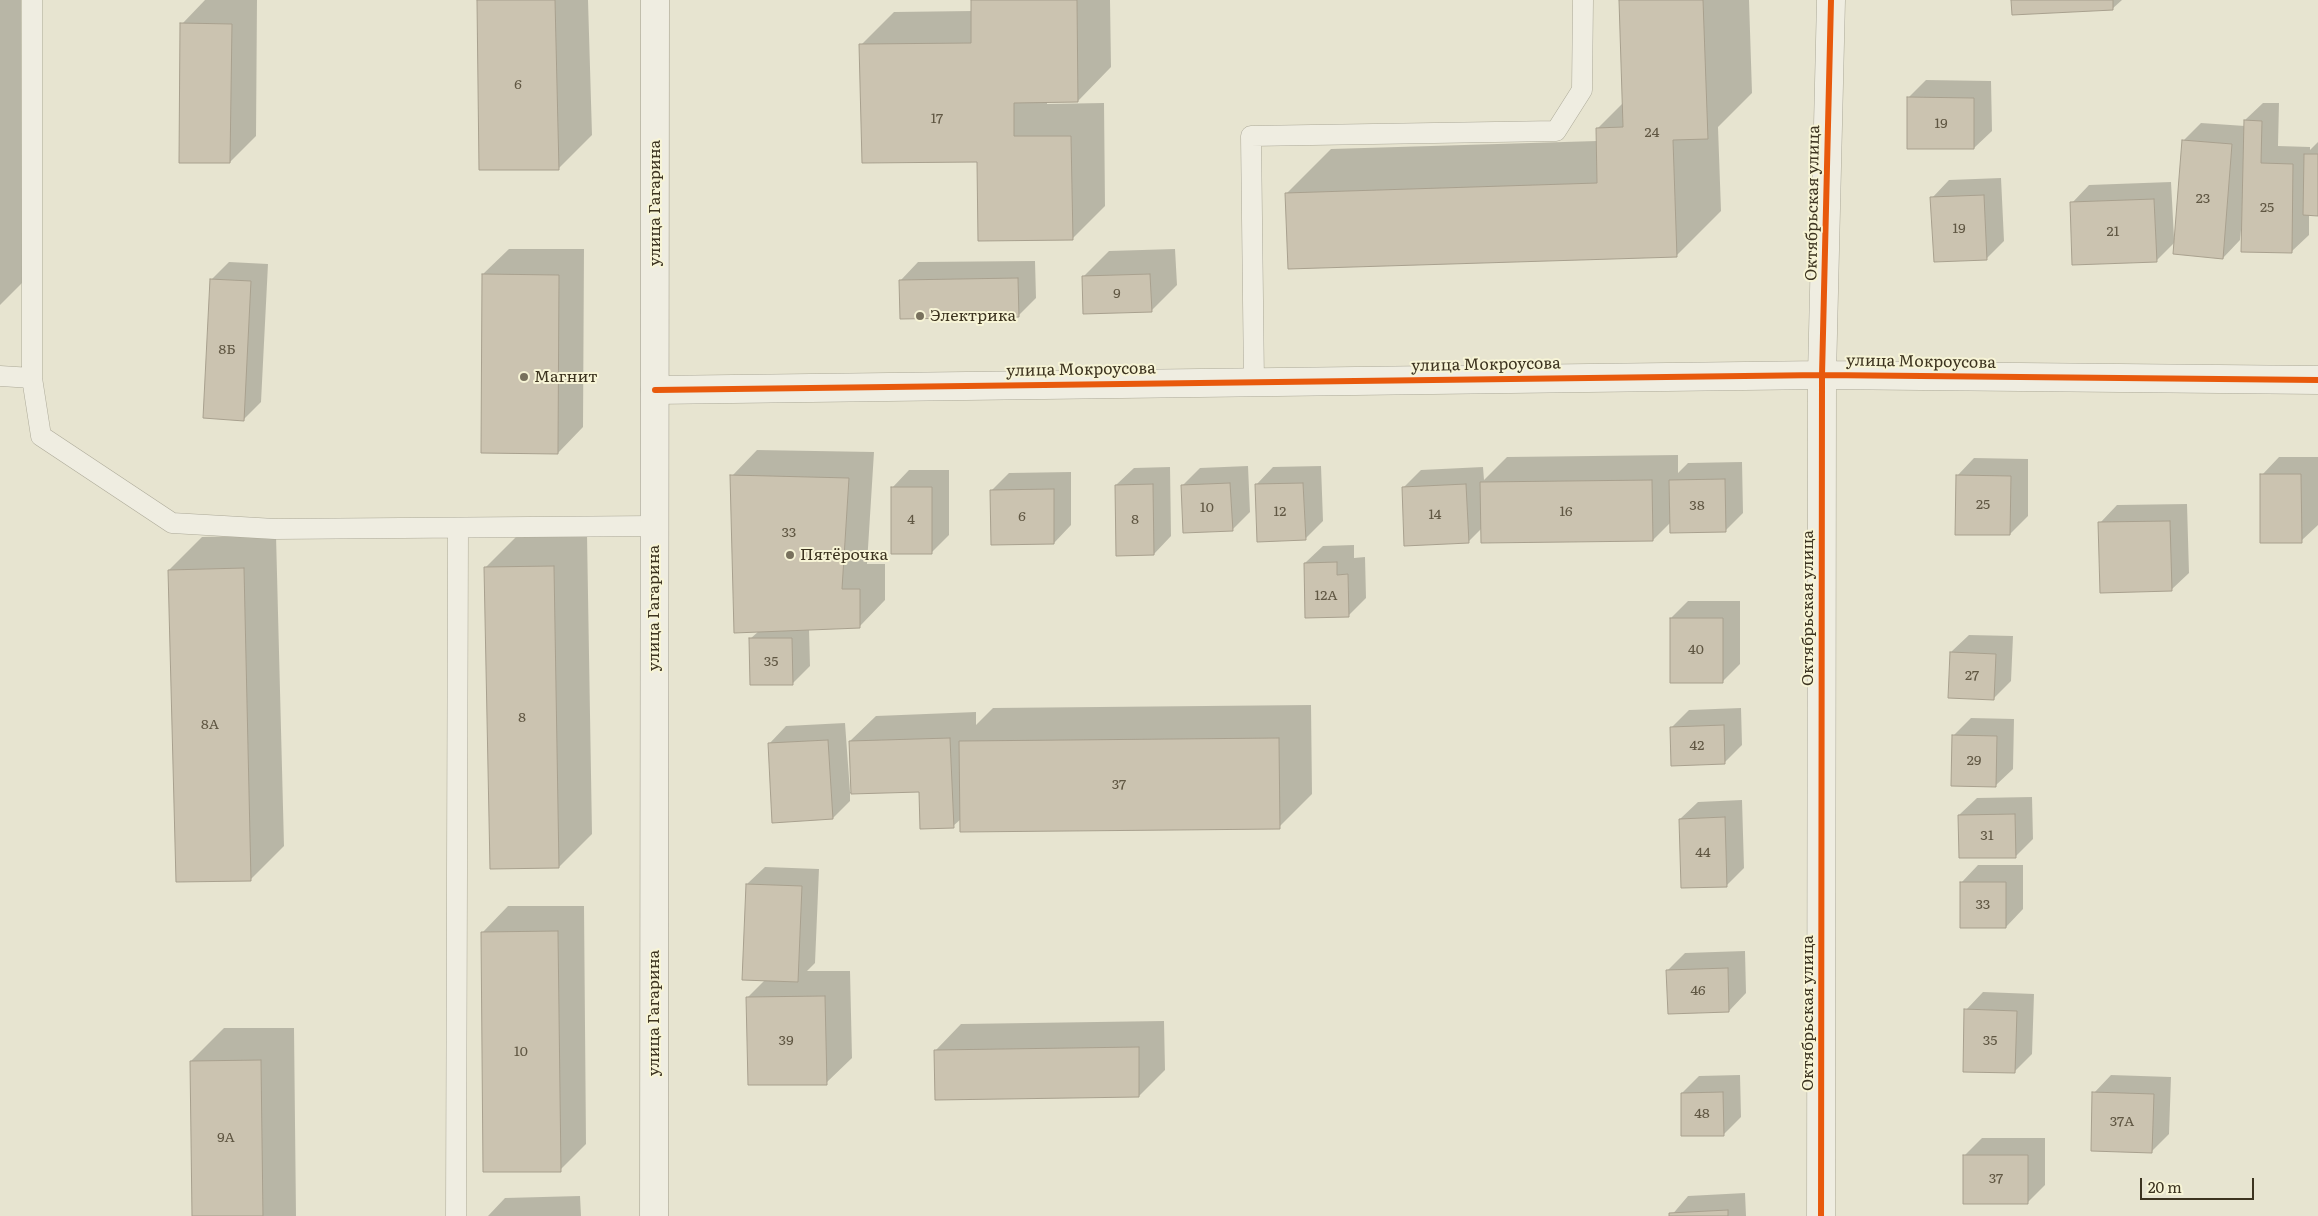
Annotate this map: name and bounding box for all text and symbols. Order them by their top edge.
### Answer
house number: 6 [514,77,522,93]
house number: 17 [931,111,943,127]
house number: 19 [1934,116,1948,132]
house number: 24 [1645,125,1659,141]
street label: Октябрьская улица [1802,125,1824,281]
street label: улица Гагарина [645,140,665,266]
house number: 23 [2196,191,2210,207]
house number: 25 [2260,200,2274,216]
house number: 19 [1952,221,1966,237]
house number: 21 [2107,224,2119,240]
house number: 9 [1113,286,1121,302]
place label: Электрика [930,306,1016,326]
marker: Электрика [914,310,926,322]
house number: 8Б [218,342,236,358]
street label: улица Мокроусова [1846,351,1996,373]
street label: улица Мокроусова [1411,354,1561,376]
street label: улица Мокроусова [1006,359,1156,381]
place label: Магнит [534,367,598,387]
marker: Магнит [518,371,530,383]
house number: 25 [1976,497,1990,513]
house number: 38 [1689,498,1705,514]
house number: 10 [1200,500,1214,516]
house number: 12 [1274,504,1286,520]
house number: 16 [1559,504,1573,520]
house number: 14 [1429,507,1441,523]
house number: 6 [1018,509,1026,525]
house number: 4 [907,512,915,528]
house number: 8 [1131,512,1139,528]
house number: 33 [782,525,796,541]
street label: Октябрьская улица [1798,530,1818,686]
street label: улица Гагарина [644,545,664,671]
place label: Пятёрочка [800,545,888,565]
marker: Пятёрочка [784,549,796,561]
house number: 12А [1314,588,1338,604]
house number: 40 [1688,642,1704,658]
house number: 35 [764,654,778,670]
house number: 27 [1965,668,1979,684]
house number: 8 [518,710,526,726]
house number: 8А [201,717,219,733]
house number: 42 [1690,738,1704,754]
house number: 29 [1967,753,1981,769]
house number: 37 [1112,777,1126,793]
house number: 31 [1980,828,1994,844]
house number: 44 [1695,845,1711,861]
house number: 33 [1976,897,1990,913]
street label: Октябрьская улица [1798,935,1818,1091]
street label: улица Гагарина [644,950,664,1076]
house number: 46 [1690,983,1706,999]
house number: 39 [779,1033,793,1049]
house number: 35 [1983,1033,1997,1049]
house number: 10 [514,1044,528,1060]
house number: 48 [1694,1106,1710,1122]
house number: 37А [2110,1114,2134,1130]
house number: 9А [217,1130,235,1146]
scale bar [2143,1168,2257,1200]
house number: 37 [1989,1171,2003,1187]
text: 20 m [2148,1175,2182,1198]

